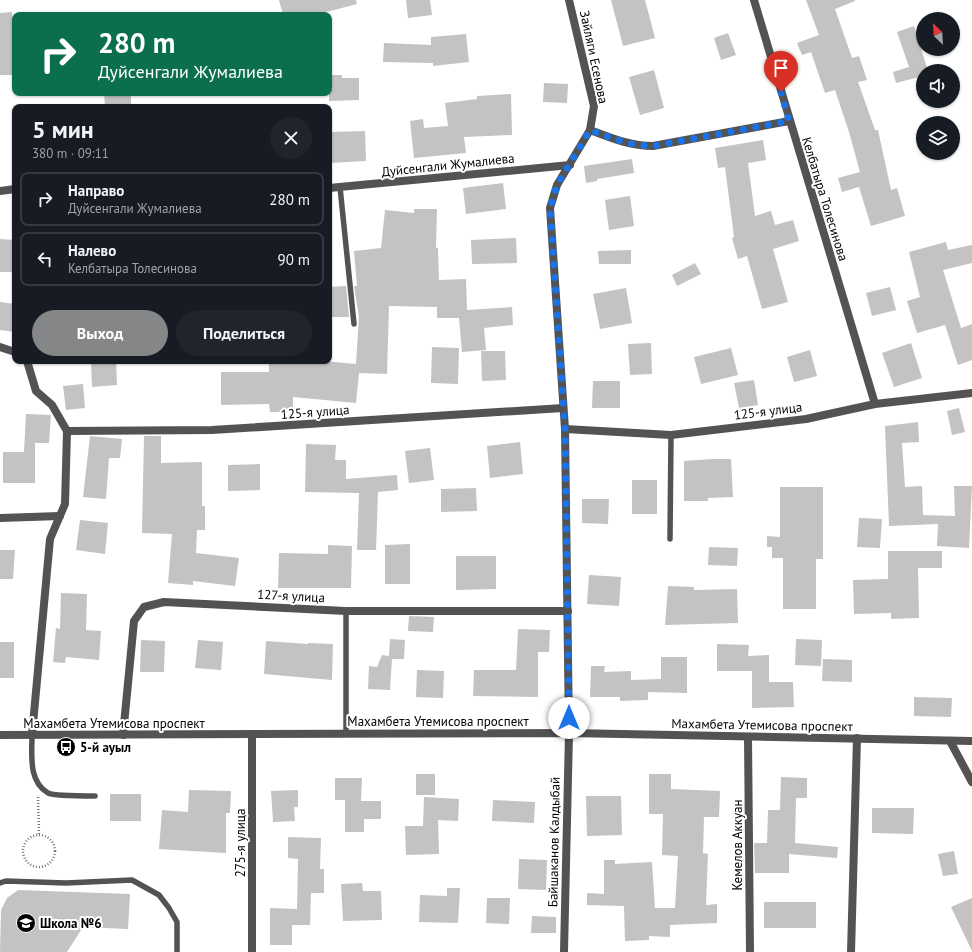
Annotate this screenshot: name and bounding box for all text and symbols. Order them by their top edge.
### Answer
street label: Зайляги Есенова [576,9,612,105]
north arrow [916,12,960,56]
map controls [916,12,960,160]
text: 280 m [98,24,175,61]
icon: right [32,28,84,80]
pin [764,51,798,92]
icon: arrive [770,57,792,79]
text: Дуйсенгали Жумалиева [98,60,283,83]
button: sound [916,64,960,108]
text: 5 мин [32,114,94,145]
button: layers [916,116,960,160]
button: close [270,117,312,159]
street label: Келбатыра Толесинова [798,135,852,263]
text: 380 m · 09:11 [32,145,109,162]
street label: Дуйсенгали Жумалиева [381,150,515,180]
text: Направо [68,181,124,200]
icon: right [34,188,56,210]
text: 280 m [269,190,310,209]
text: Дуйсенгали Жумалиева [68,200,202,217]
text: Налево [68,241,116,260]
icon: left [34,248,56,270]
text: 90 m [277,250,310,269]
text: Келбатыра Толесинова [68,260,197,277]
button: Выход [32,310,168,356]
button: Поделиться [176,310,312,356]
street label: 125-я улица [733,398,803,424]
street label: 125-я улица [280,401,350,423]
street label: 127-я улица [257,586,325,606]
position arrow [548,697,590,739]
street label: Махамбета Утемисова проспект [347,713,529,730]
street label: Махамбета Утемисова проспект [23,715,205,732]
street label: Махамбета Утемисова проспект [671,715,854,735]
bus stop icon: 5-й ауыл [55,736,77,758]
place label: 5-й ауыл [80,739,131,756]
street label: Байшаканов Калдыбай [544,777,564,907]
street label: Кемелов Аккуан [729,799,746,891]
street label: 275-я улица [232,809,249,877]
school or university icon: Школа №6 [15,912,37,934]
place label: Школа №6 [40,915,102,932]

